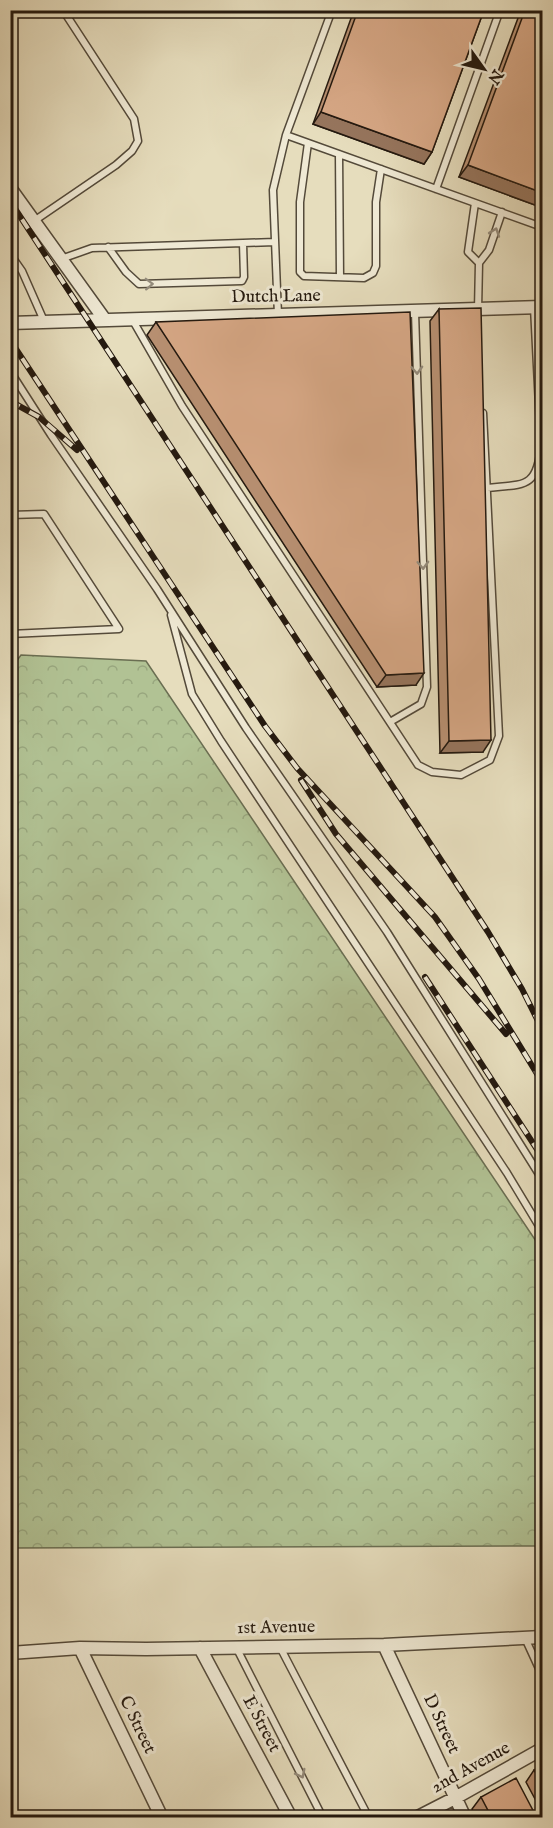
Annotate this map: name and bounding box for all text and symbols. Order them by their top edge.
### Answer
north arrow [454,39,514,99]
text: N [483,64,507,88]
one-way arrow [488,227,501,238]
one-way arrow [145,278,154,290]
street label: Dutch Lane [231,285,321,309]
one-way arrow [410,366,423,375]
one-way arrow [417,560,430,569]
street label: 1st Avenue [237,1616,315,1640]
street label: D Street [417,1691,465,1757]
street label: C Street [113,1692,161,1758]
street label: E Street [236,1692,286,1756]
street label: 2nd Avenue [428,1737,514,1799]
one-way arrow [294,1767,305,1778]

